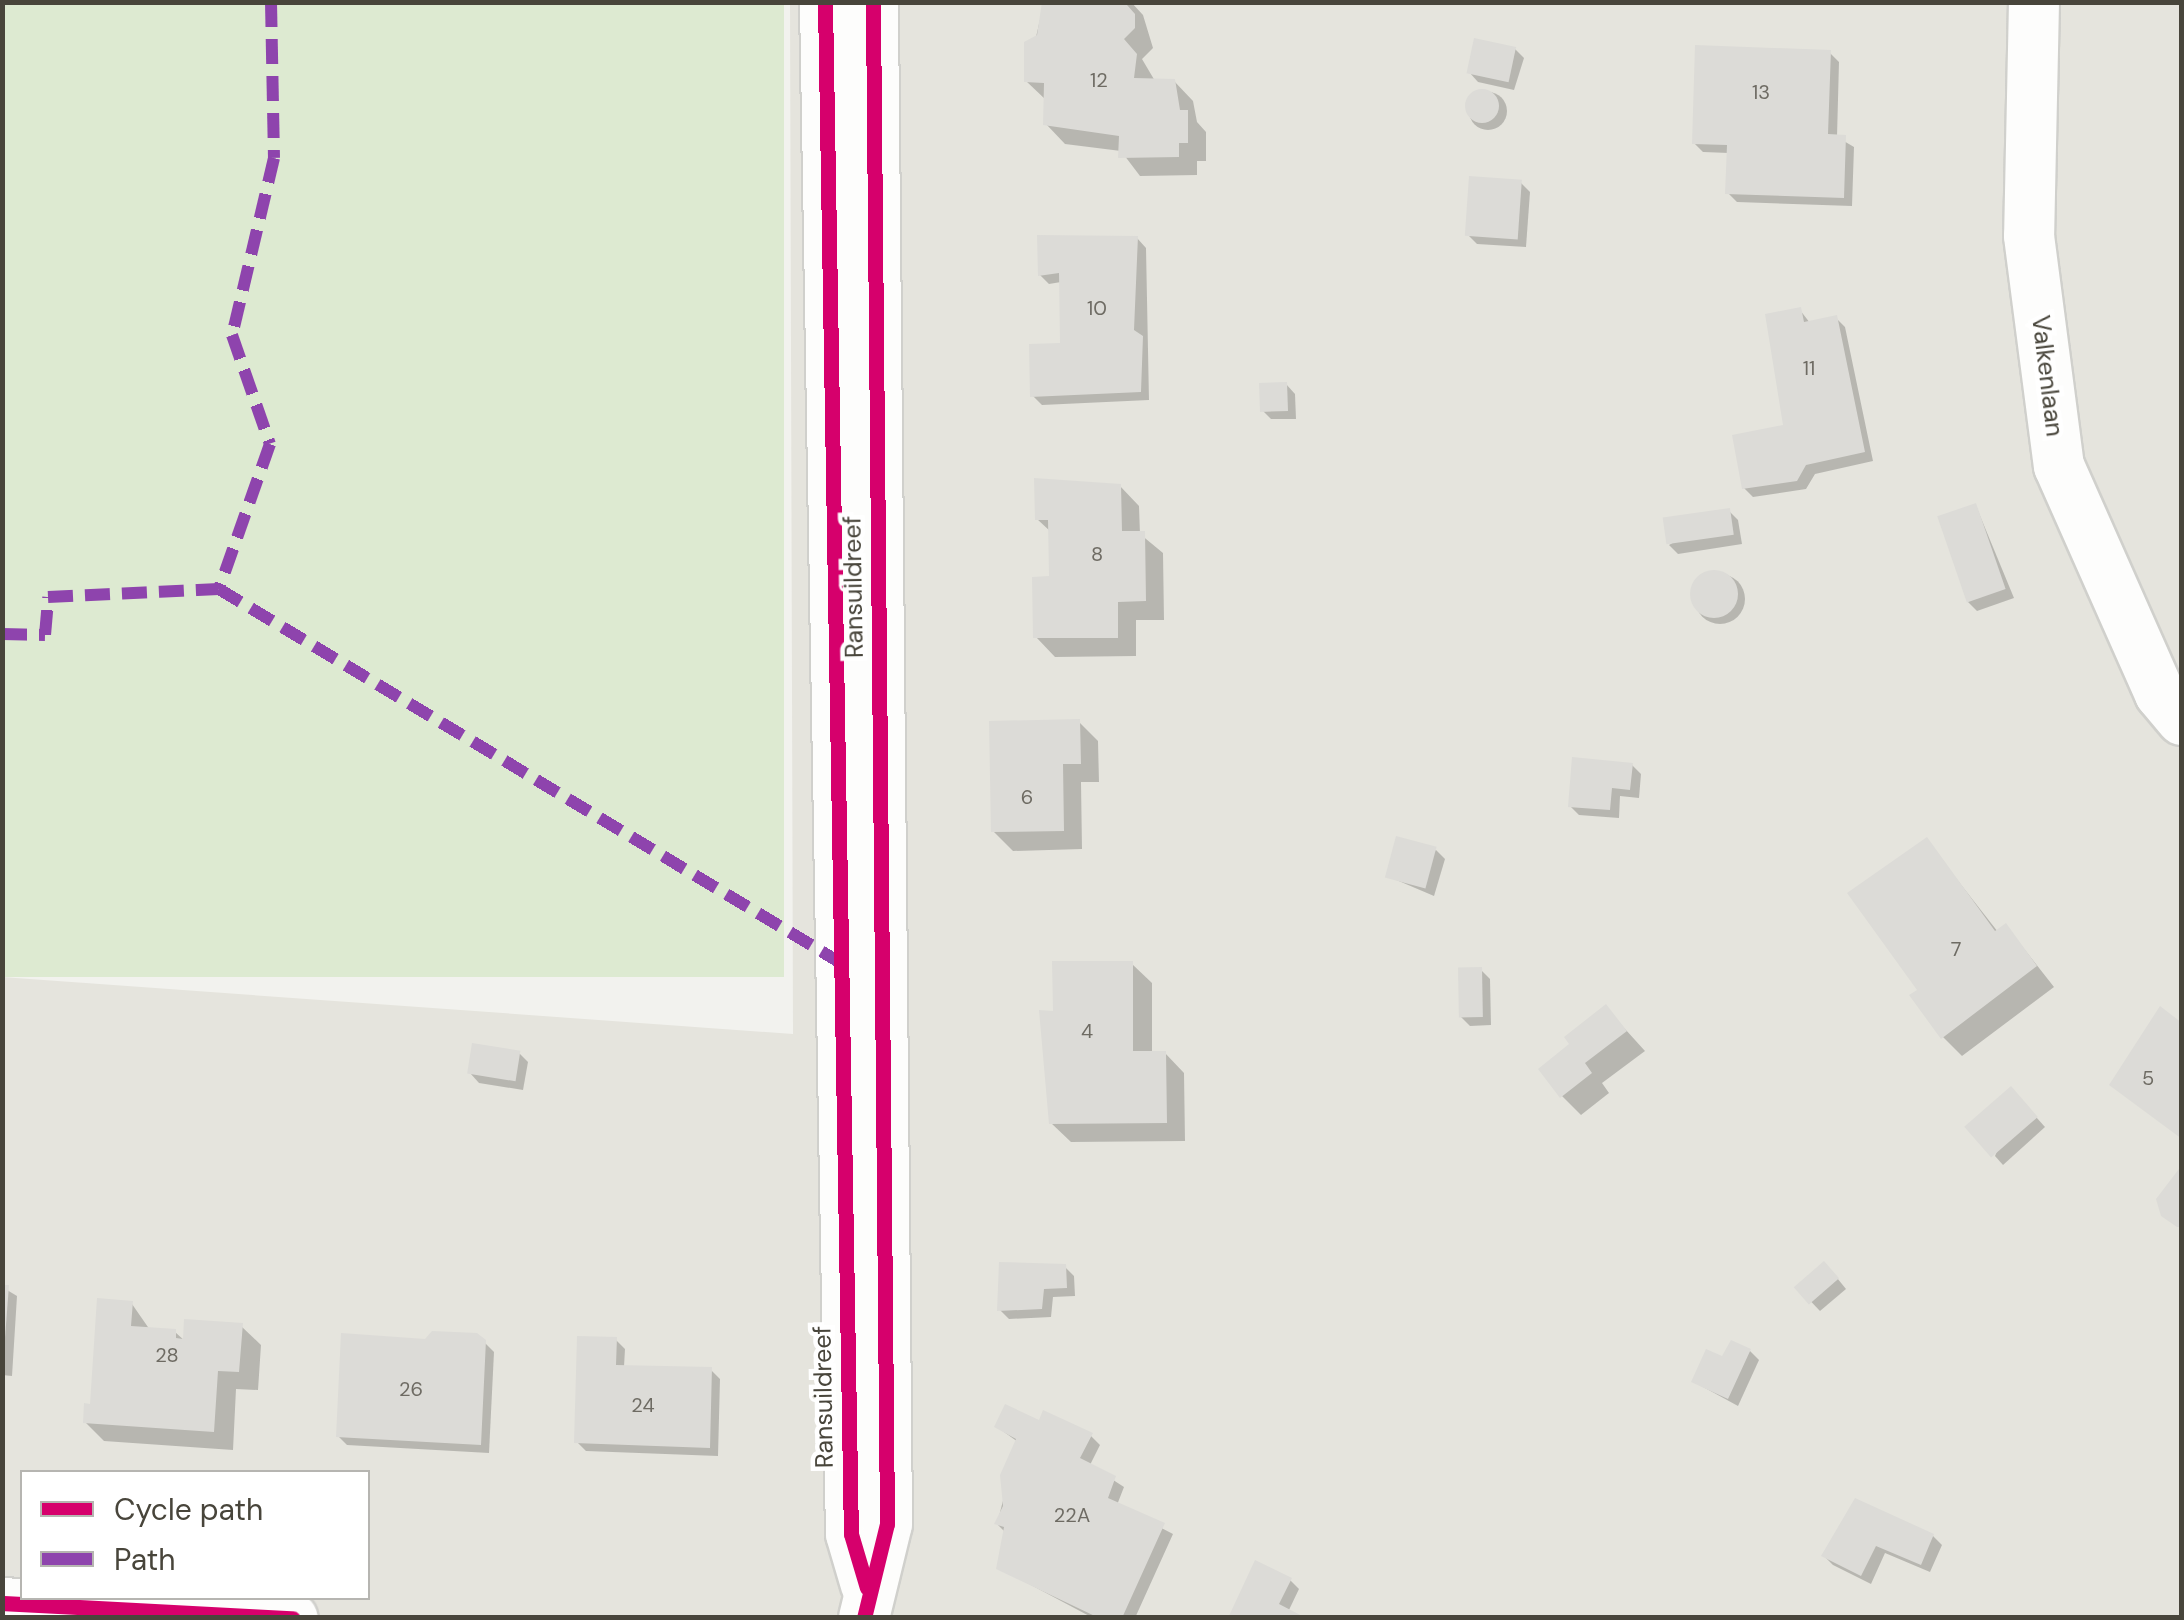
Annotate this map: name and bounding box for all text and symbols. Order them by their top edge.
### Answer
house number: 12 [1090,68,1108,92]
house number: 13 [1752,80,1770,104]
house number: 10 [1087,296,1107,320]
street label: Valkenlaan [2025,314,2069,438]
house number: 11 [1803,356,1815,380]
street label: Ransuildreef [838,516,870,658]
house number: 8 [1091,542,1103,566]
house number: 6 [1021,785,1033,809]
house number: 7 [1951,937,1961,961]
house number: 4 [1081,1019,1093,1043]
house number: 5 [2142,1066,2154,1090]
street label: Ransuildreef [808,1326,840,1468]
house number: 28 [155,1343,179,1367]
house number: 26 [399,1377,423,1401]
house number: 24 [631,1393,655,1417]
legend [20,1470,370,1600]
text: Cycle path [114,1490,263,1529]
house number: 22A [1054,1503,1090,1527]
text: Path [114,1540,176,1579]

